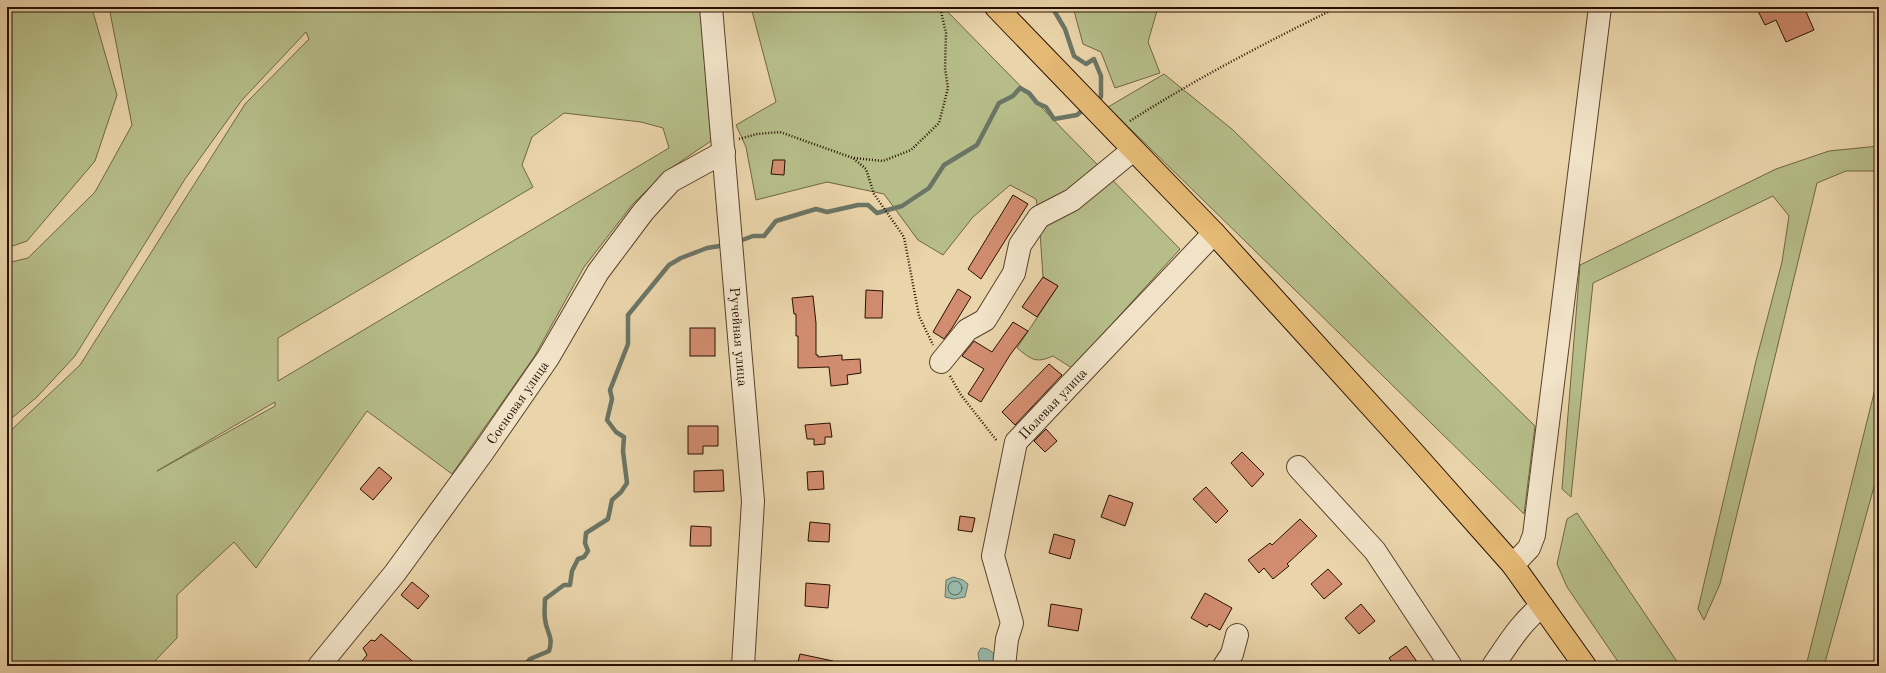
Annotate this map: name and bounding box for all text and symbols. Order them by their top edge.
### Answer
street label: Ручейная улица [727,287,749,387]
street label: Сосновая улица [485,359,552,447]
street label: Полевая улица [1016,366,1090,442]

